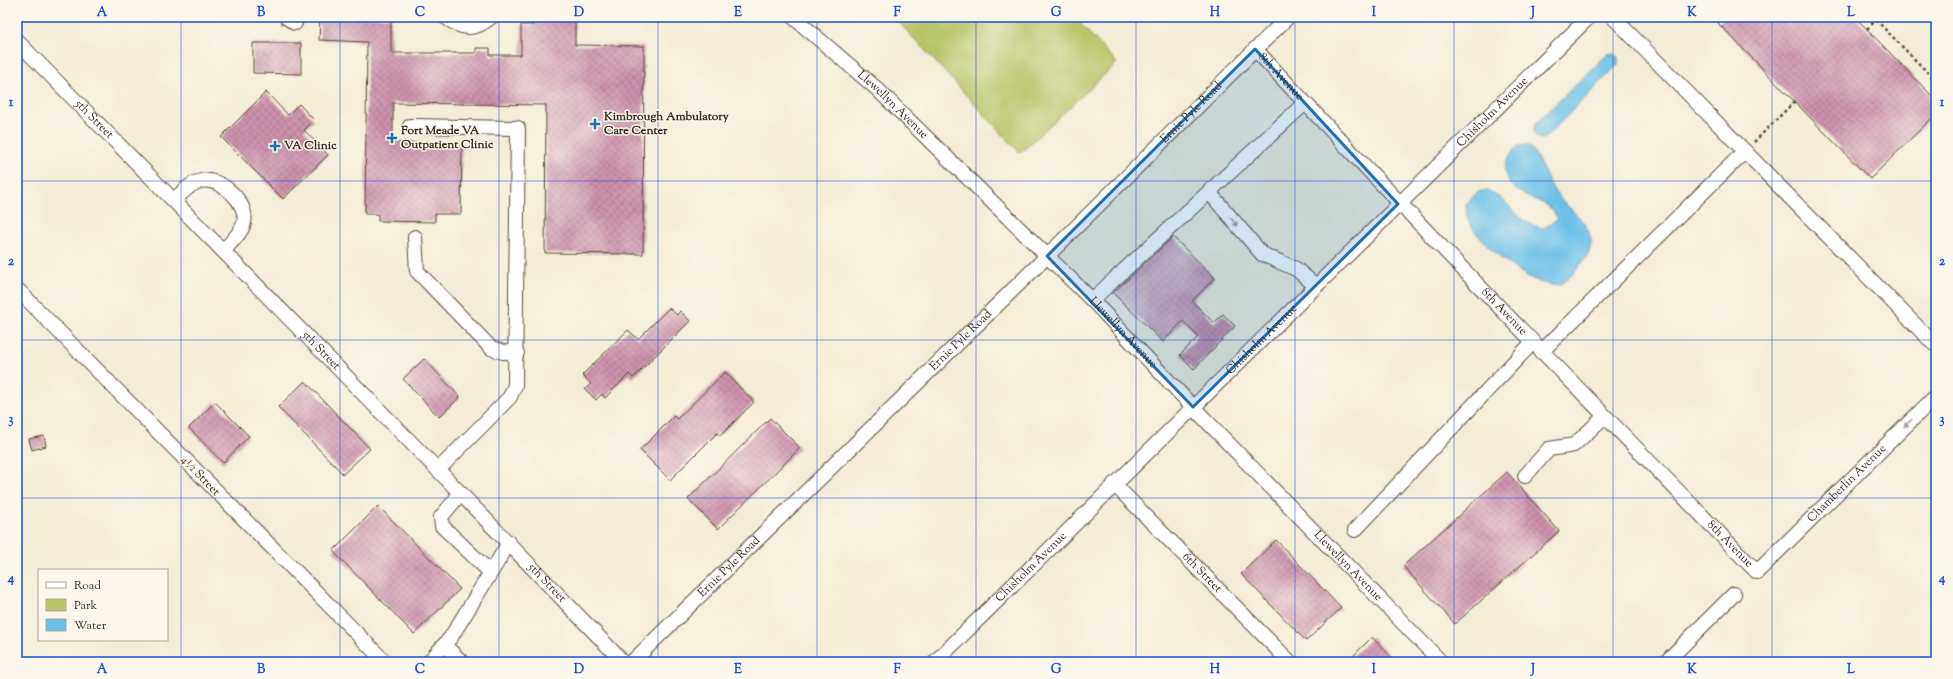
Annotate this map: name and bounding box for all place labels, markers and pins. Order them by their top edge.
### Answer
place label: Kimbrough Ambulatory Care Center [603,108,729,140]
marker: Kimbrough Ambulatory Care Center [589,118,601,130]
place label: Fort Meade VA Outpatient Clinic [400,122,494,154]
marker: Fort Meade VA Outpatient Clinic [386,132,398,144]
place label: VA Clinic [283,137,337,155]
marker: VA Clinic [269,140,281,152]

